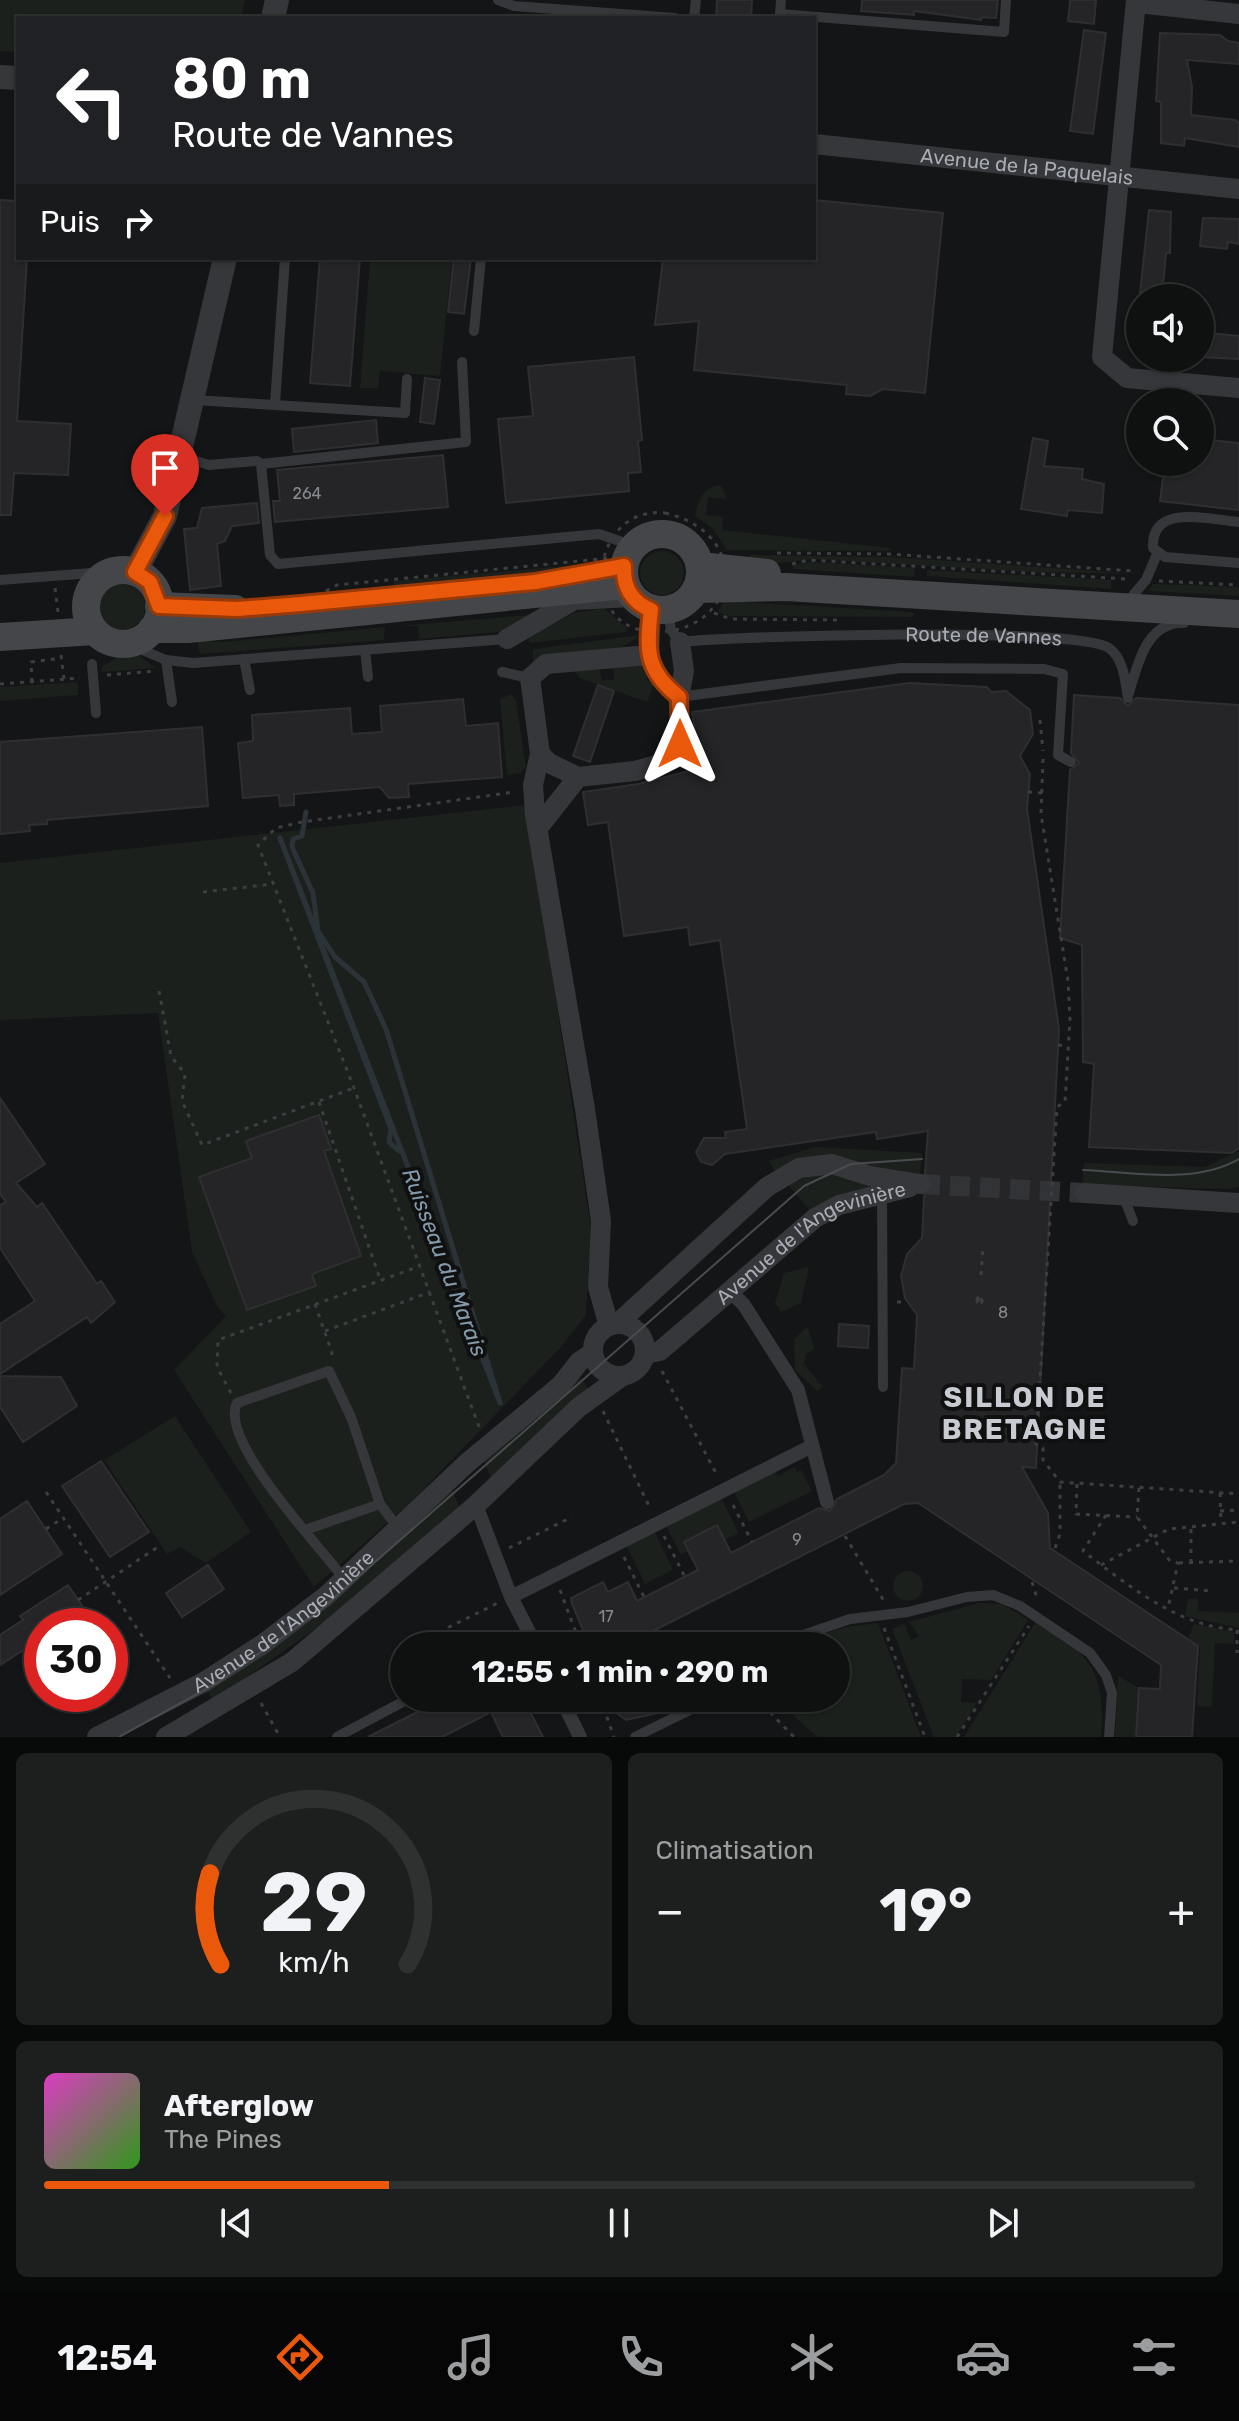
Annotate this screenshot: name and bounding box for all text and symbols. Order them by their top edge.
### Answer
text: 80 m [172,46,311,112]
icon: left [40,48,144,152]
text: Route de Vannes [172,113,454,156]
street label: Avenue de la Paquelais [919,143,1134,190]
icon: right [116,200,160,244]
text: Puis [40,204,100,240]
map controls [1126,284,1214,476]
button: sound [1126,284,1214,372]
button: search [1126,388,1214,476]
pin [131,434,199,516]
icon: arrive [143,446,187,490]
house number: 264 [293,484,322,503]
street label: Route de Vannes [905,622,1063,651]
position arrow [638,702,722,786]
water label: Ruisseau du Marais [396,1164,493,1360]
street label: Avenue de l'Angevinière [711,1177,908,1309]
house number: 8 [998,1303,1008,1322]
district label: SILLON DE BRETAGNE [942,1381,1108,1446]
house number: 9 [792,1530,802,1549]
street label: Avenue de l'Angevinière [188,1545,379,1698]
house number: 17 [598,1607,614,1626]
speed limit sign: 30 [24,1608,128,1712]
text: 12:55 · 1 min · 290 m [472,1654,768,1690]
text: Climatisation [656,1835,814,1866]
text: 29 [260,1853,367,1952]
text: 19° [879,1875,972,1946]
text: − [656,1885,684,1937]
text: + [1168,1885,1195,1937]
text: km/h [278,1945,349,1979]
text: Afterglow [164,2088,314,2124]
text: The Pines [164,2124,282,2155]
icon: previous [214,2201,258,2245]
icon: pause [597,2201,641,2245]
icon: next [981,2201,1025,2245]
icon: directions [272,2329,328,2385]
icon: music [443,2329,499,2385]
icon: phone [613,2329,669,2385]
icon: climate [784,2329,840,2385]
icon: car [955,2329,1011,2385]
icon: filters [1126,2329,1182,2385]
text: 12:54 [57,2336,157,2379]

